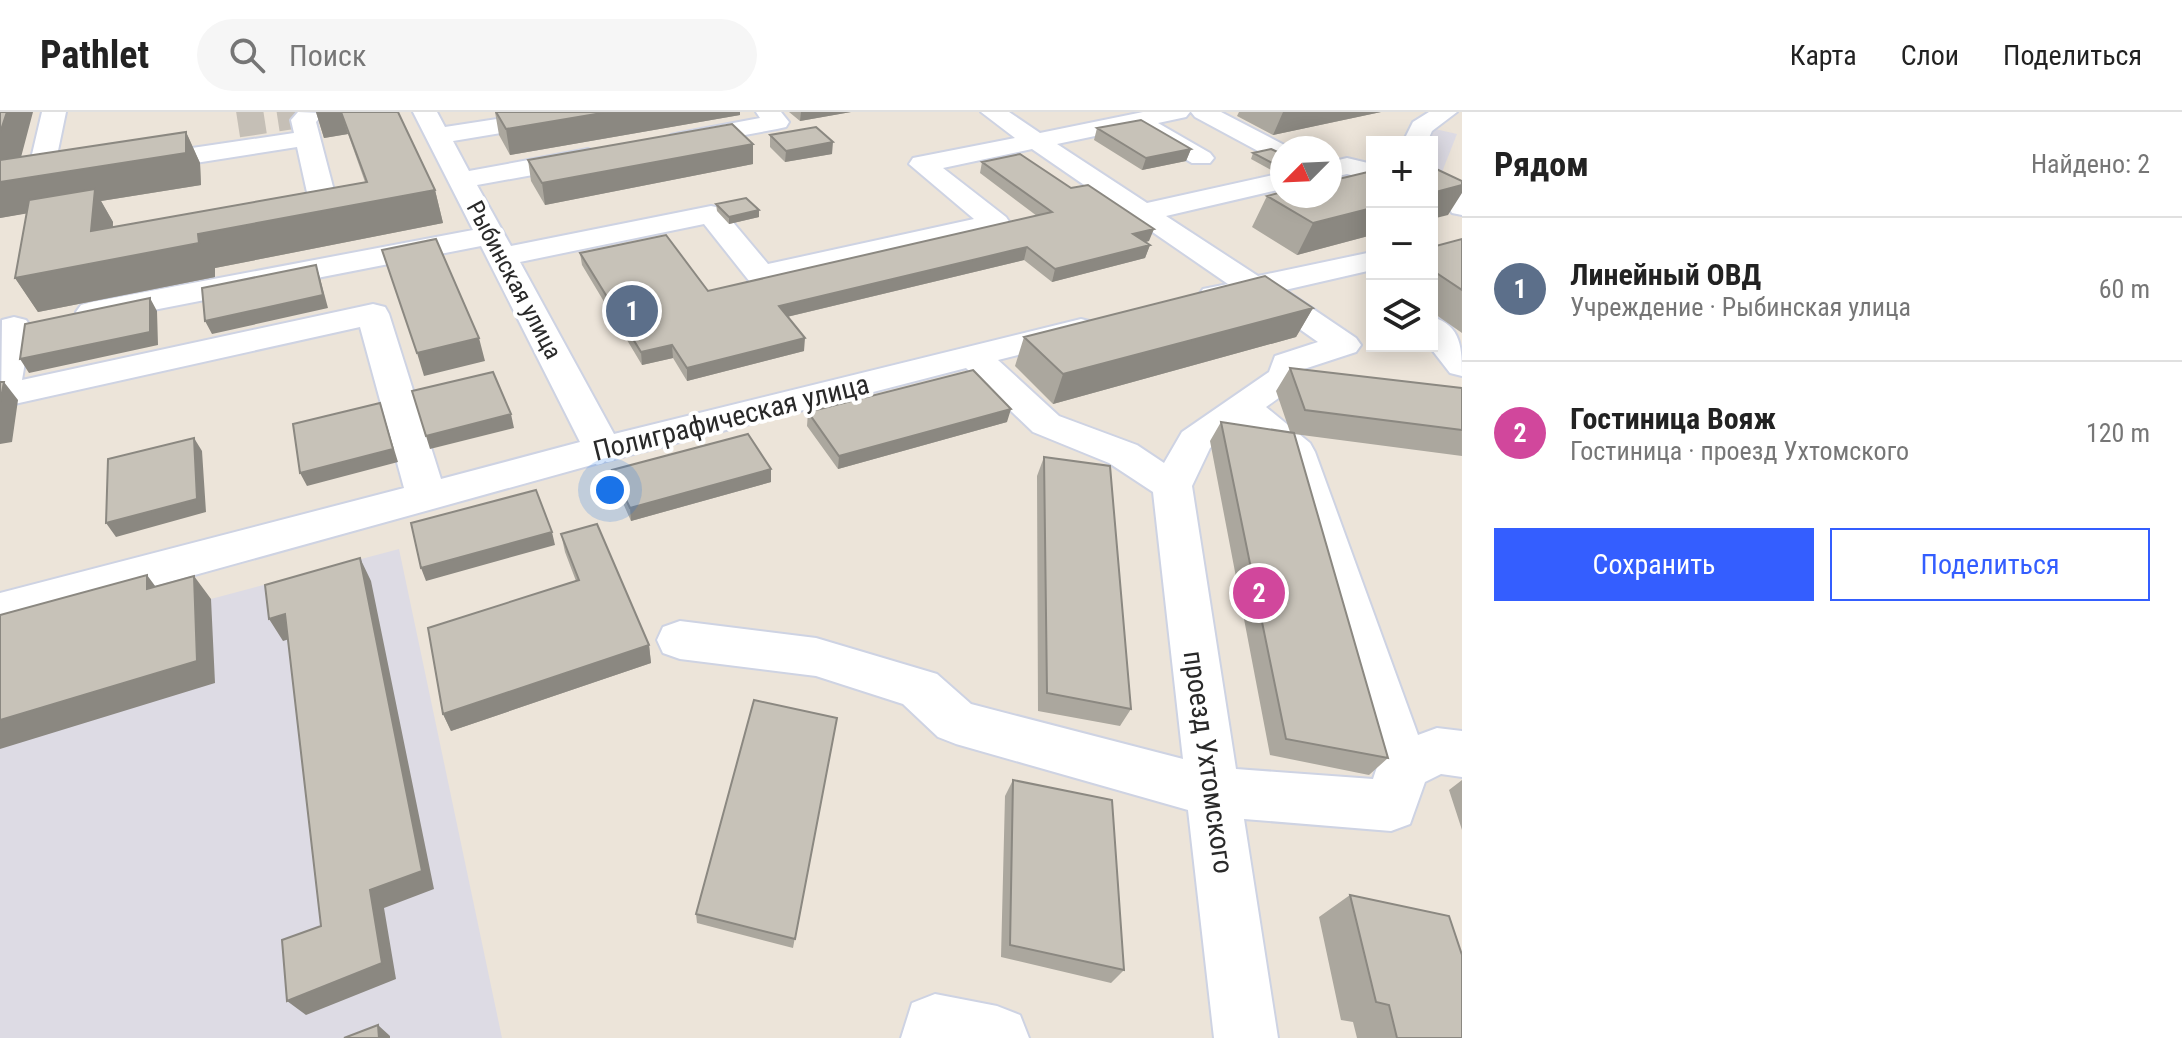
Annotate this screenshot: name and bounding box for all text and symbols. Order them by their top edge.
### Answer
search box [197,19,757,91]
text: Pathlet [40,33,149,77]
icon: search [225,33,269,77]
text: Поиск [289,38,366,73]
text: Карта [1790,39,1857,72]
text: Слои [1901,39,1959,72]
text: Поделиться [2003,39,2142,72]
north arrow [1270,136,1342,208]
map controls [1366,136,1438,352]
button: + [1366,136,1438,208]
text: Рядом [1494,144,1589,184]
text: Найдено: 2 [2031,149,2150,179]
street label: Рыбинская улица [461,196,567,364]
button: − [1366,208,1438,280]
text: Линейный ОВД [1570,257,1761,292]
text: 1 [1513,274,1527,304]
text: 60 m [2099,274,2150,304]
button: layers [1366,280,1438,352]
pin: 1 [606,281,658,341]
text: Учреждение · Рыбинская улица [1570,292,1911,322]
street label: Полиграфическая улица [590,367,873,468]
text: Гостиница Вояж [1570,401,1776,436]
text: 2 [1513,418,1527,448]
text: 120 m [2086,418,2150,448]
text: Гостиница · проезд Ухтомского [1570,436,1909,466]
your location [590,470,630,510]
button: Сохранить [1494,528,1814,601]
button: Поделиться [1830,528,2150,601]
pin: 2 [1233,563,1285,623]
street label: проезд Ухтомского [1177,649,1240,876]

